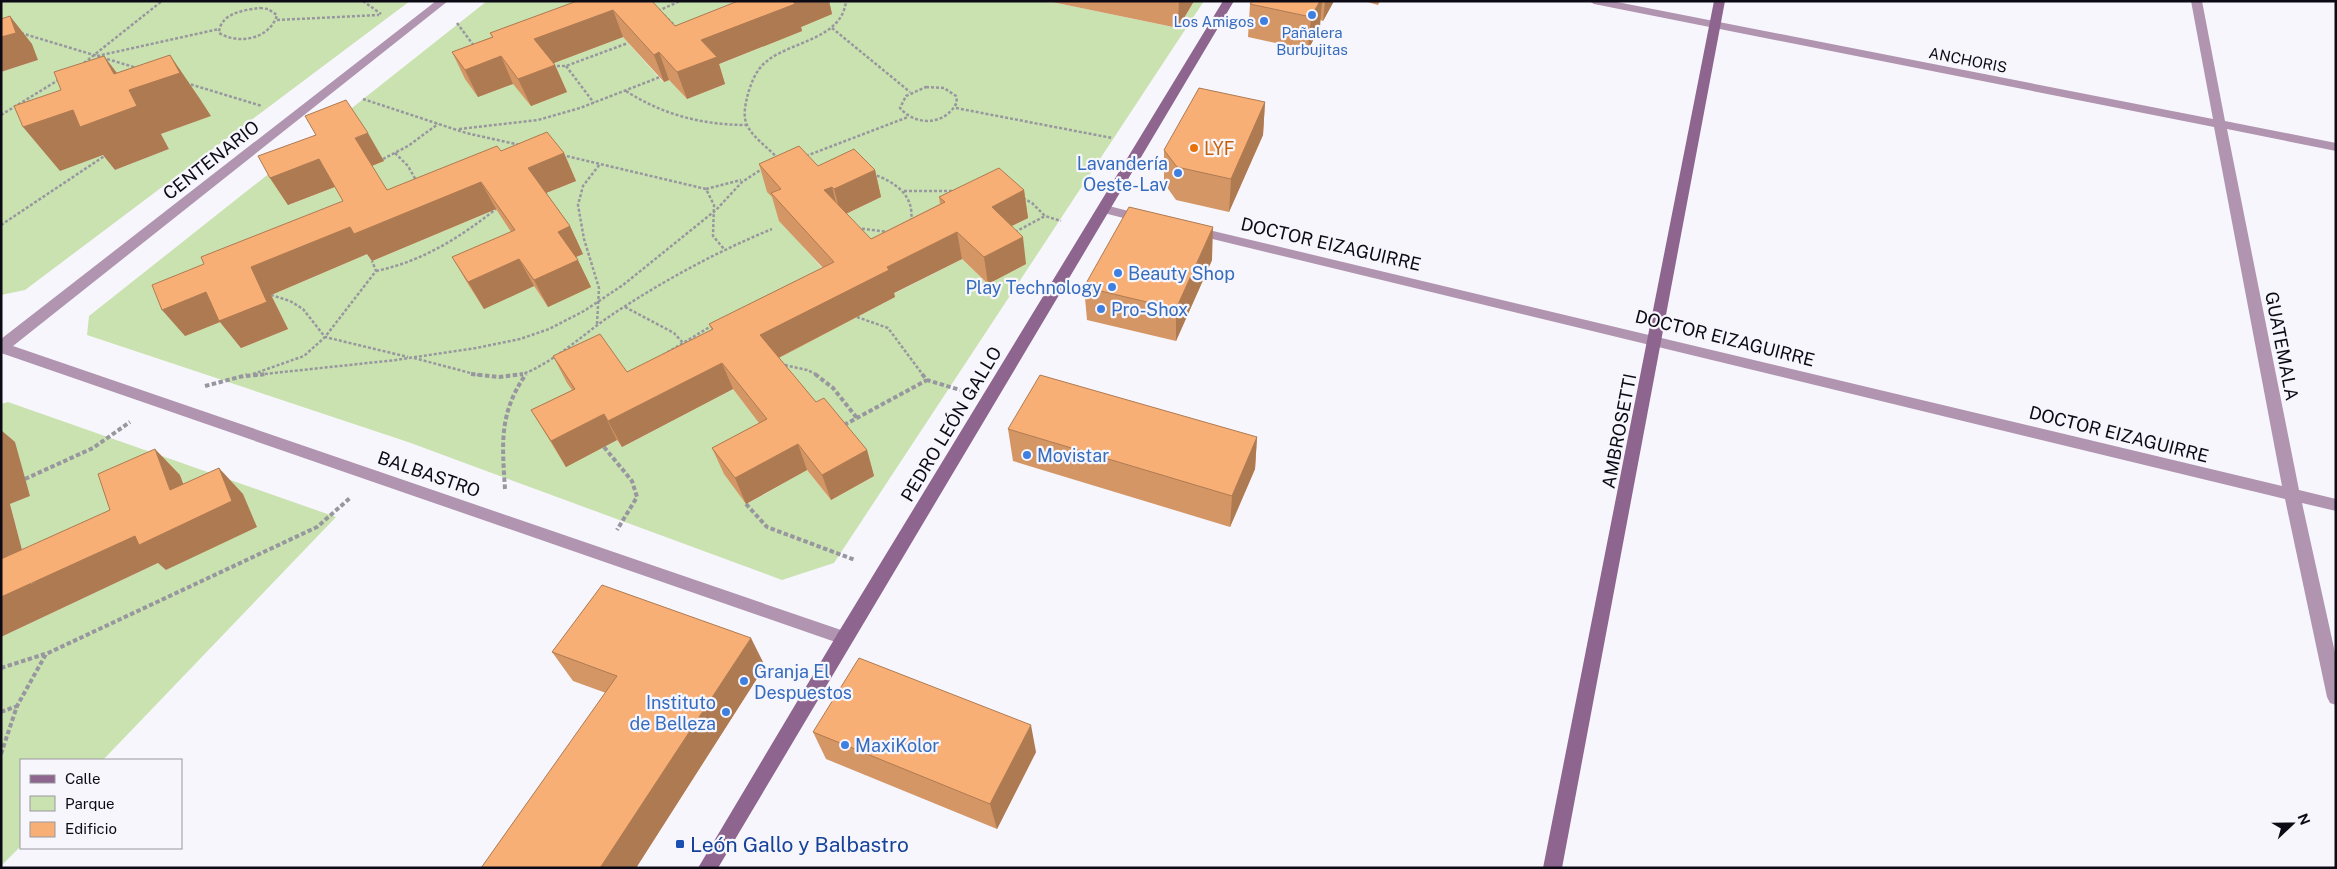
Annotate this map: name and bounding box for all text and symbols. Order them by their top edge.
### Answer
marker: Pañalera Burbujitas [1306,9,1318,21]
place label: Los Amigos [1174,13,1254,30]
marker: Los Amigos [1258,15,1270,27]
place label: Pañalera Burbujitas [1276,24,1348,58]
street label: ANCHORIS [1927,44,2009,76]
street label: CENTENARIO [159,116,263,204]
place label: LYF [1204,138,1234,159]
marker: LYF [1188,142,1200,154]
place label: Lavandería Oeste-Lav [1077,153,1168,195]
marker: Lavandería Oeste-Lav [1172,167,1184,179]
street label: DOCTOR EIZAGUIRRE [1239,213,1423,275]
place label: Beauty Shop [1128,263,1235,284]
marker: Beauty Shop [1112,267,1124,279]
place label: Play Technology [965,277,1102,298]
marker: Play Technology [1106,281,1118,293]
street label: GUATEMALA [2261,290,2303,402]
place label: Pro-Shox [1111,299,1188,320]
marker: Pro-Shox [1095,303,1107,315]
street label: DOCTOR EIZAGUIRRE [1633,305,1817,371]
street label: PEDRO LEÓN GALLO [896,342,1006,505]
street label: AMBROSETTI [1598,372,1640,490]
street label: DOCTOR EIZAGUIRRE [2027,401,2211,467]
place label: Movistar [1037,445,1109,466]
street label: BALBASTRO [375,447,483,501]
marker: Movistar [1021,449,1033,461]
place label: Granja El Despuestos [754,661,852,703]
marker: Granja El Despuestos [738,675,750,687]
place label: Instituto de Belleza [630,692,716,734]
marker: Instituto de Belleza [720,706,732,718]
place label: MaxiKolor [855,735,939,756]
marker: MaxiKolor [839,739,851,751]
legend [20,759,182,849]
text: Calle [65,770,101,787]
text: Parque [65,795,115,812]
north arrow [2267,799,2317,849]
text: N [2295,811,2314,827]
text: Edificio [65,820,117,837]
place label: León Gallo y Balbastro [690,832,909,857]
marker: León Gallo y Balbastro [674,838,686,850]

